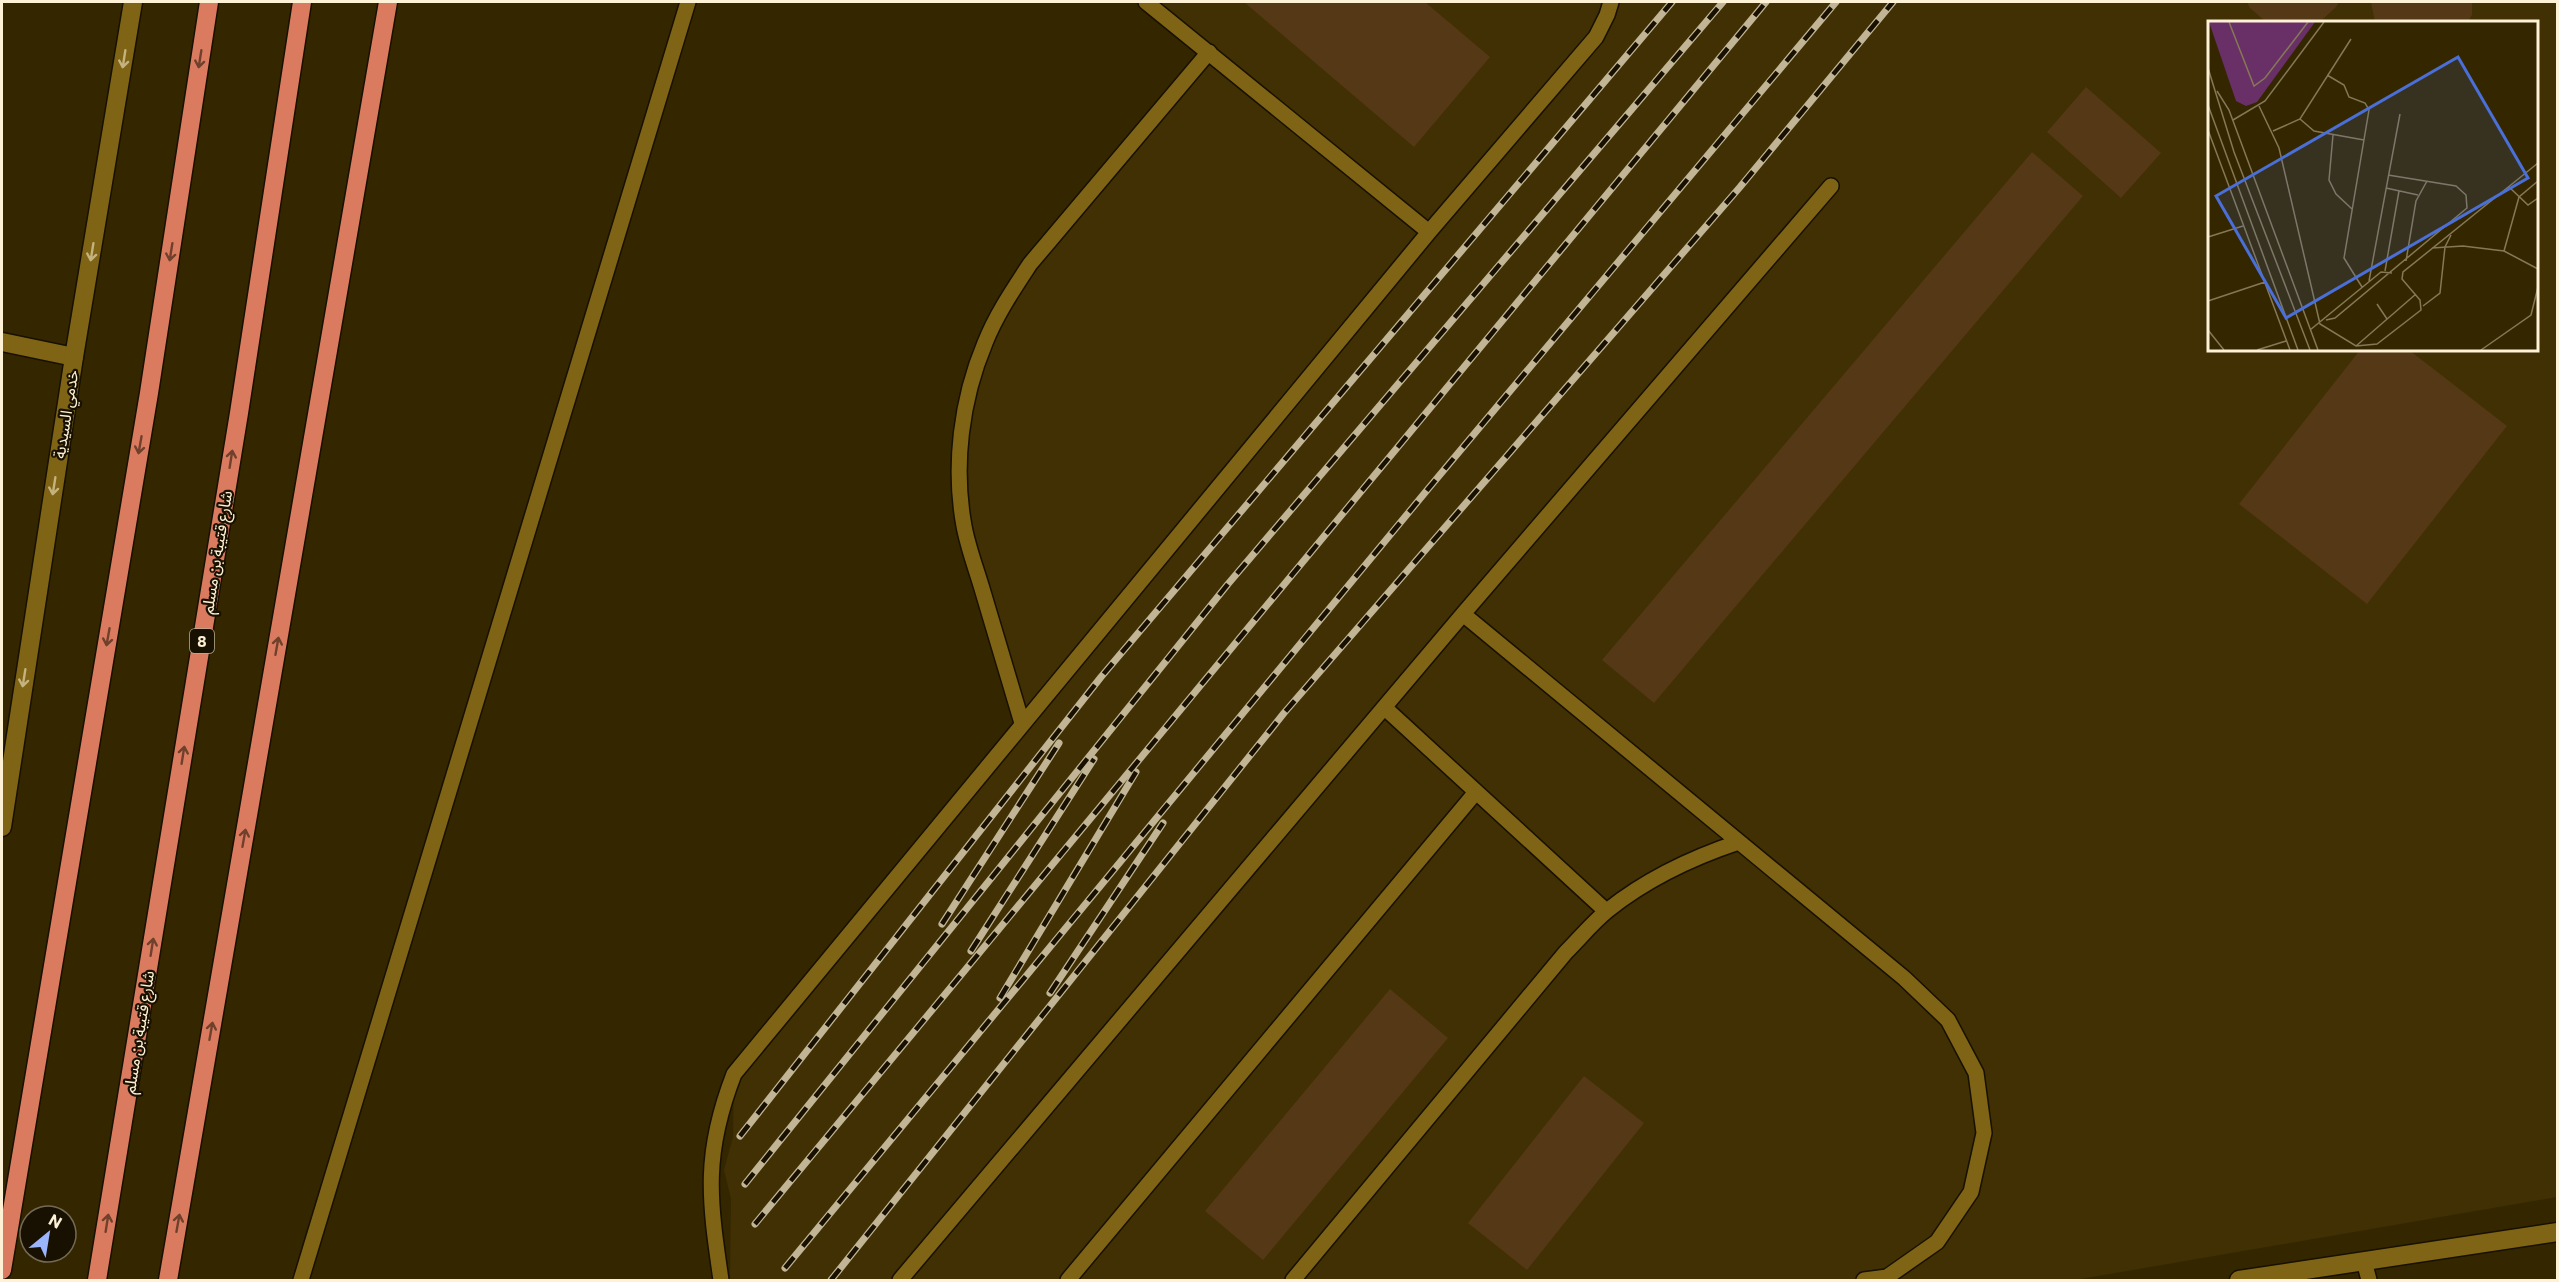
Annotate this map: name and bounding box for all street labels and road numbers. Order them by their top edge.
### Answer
street label: خدمي السيدية [49,368,85,460]
street label: شارع قتيبة بن مسلم [197,489,239,616]
road number: 8 [190,629,214,653]
street label: شارع قتيبة بن مسلم [119,969,161,1096]

